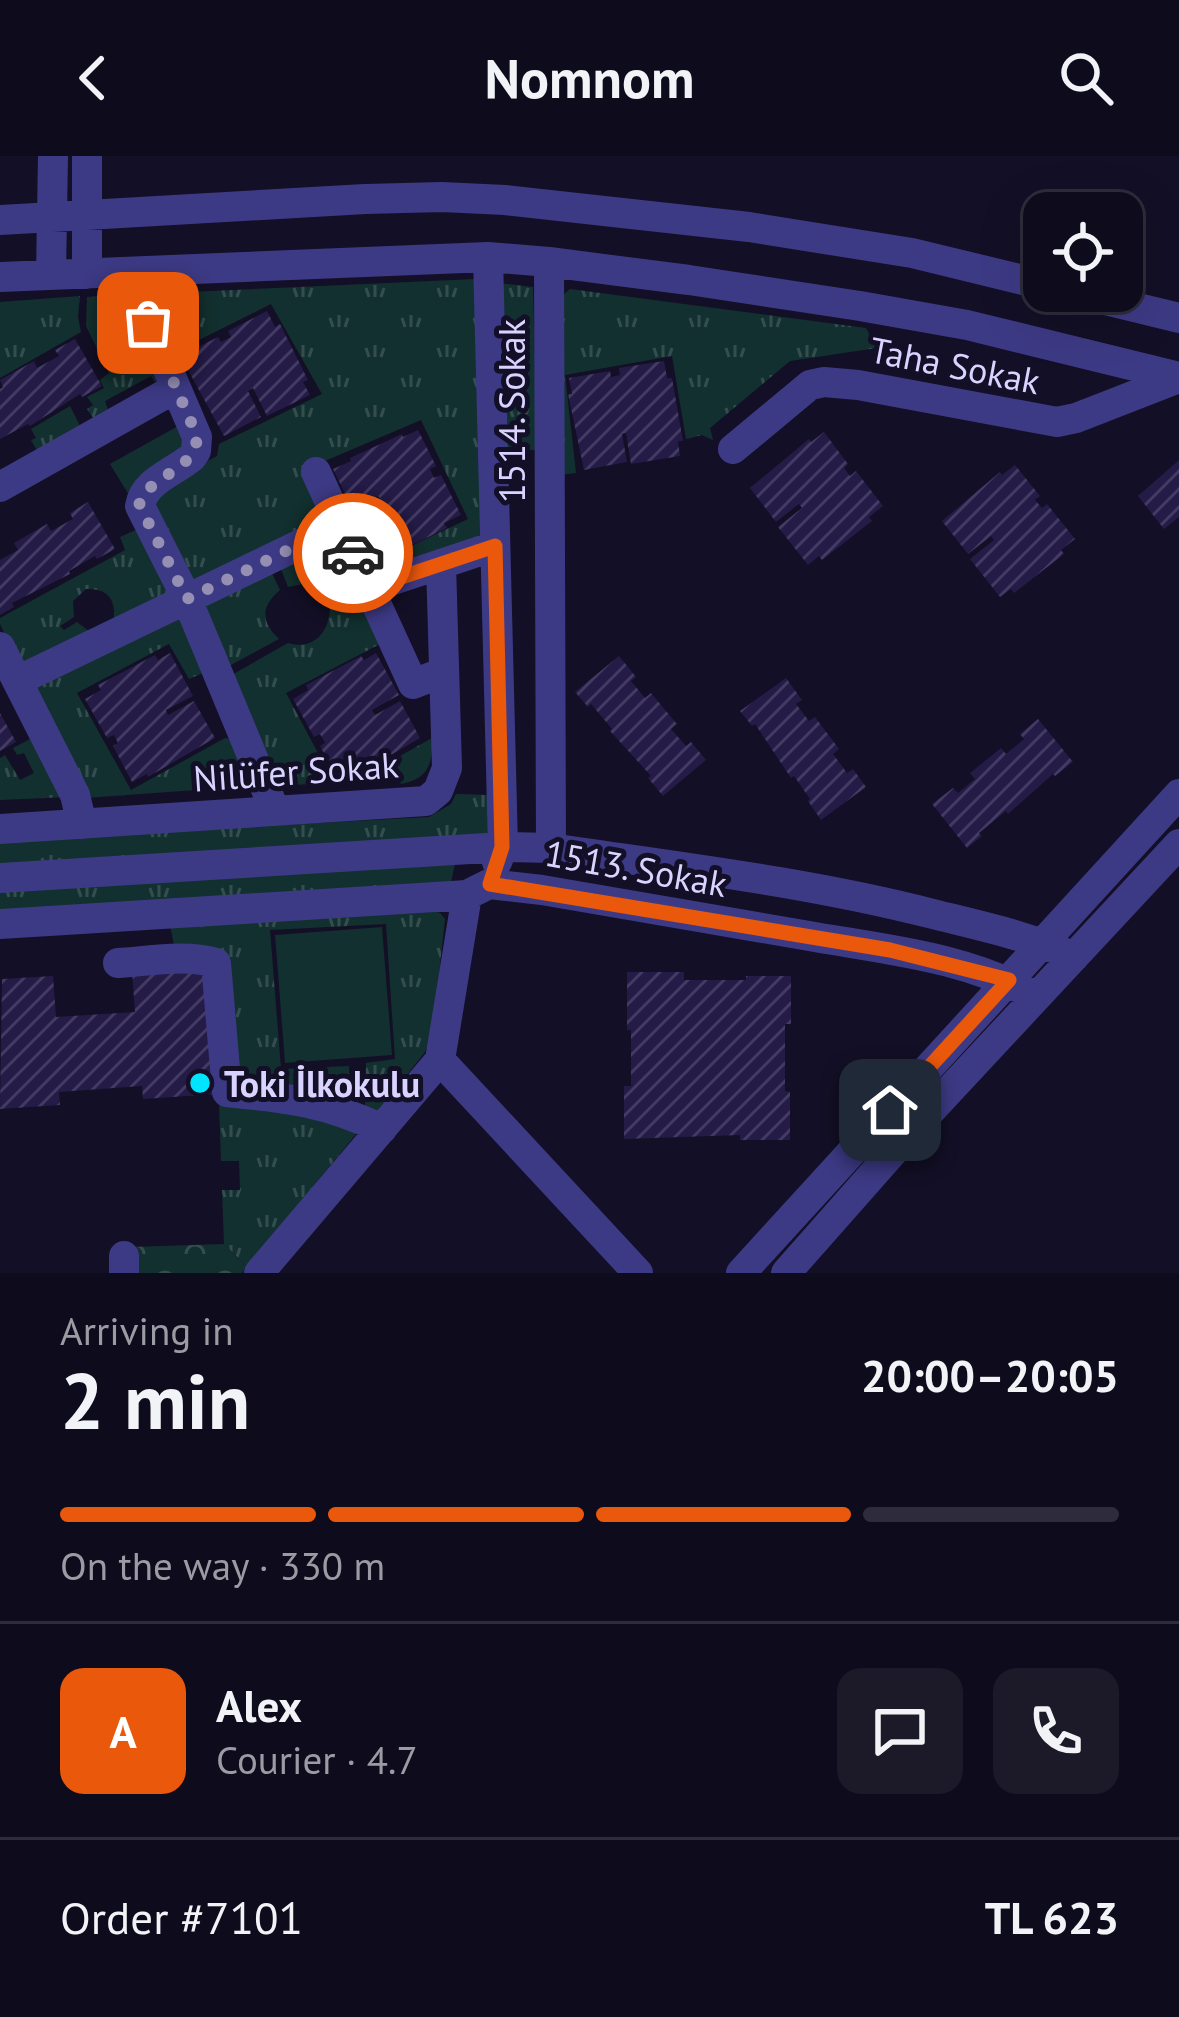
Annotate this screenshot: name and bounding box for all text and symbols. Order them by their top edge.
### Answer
text: Nomnom [485,43,694,113]
icon: back [60,45,126,111]
icon: search [1053,45,1119,111]
map controls [1023,192,1143,312]
button: locate [1023,192,1143,312]
pin [97,272,199,374]
icon: bag [115,290,181,356]
street label: 1514. Sokak [488,319,535,503]
street label: Taha Sokak [866,326,1044,404]
courier [293,493,413,613]
icon: car [320,520,386,586]
street label: Nilüfer Sokak [192,740,400,802]
street label: 1513. Sokak [541,829,731,907]
pin [839,1059,941,1161]
place label: Toki İlkokulu [224,1060,420,1107]
marker: Toki İlkokulu [187,1070,213,1096]
icon: home [857,1077,923,1143]
text: Arriving in [60,1305,234,1356]
text: 20:00–20:05 [861,1346,1119,1404]
text: 2 min [60,1350,250,1451]
text: On the way · 330 m [60,1540,385,1591]
button: chat [837,1668,963,1794]
button: phone [993,1668,1119,1794]
text: Alex [216,1676,302,1734]
text: A [109,1702,137,1760]
text: Courier · 4.7 [216,1734,418,1785]
text: Order #7101 [60,1888,303,1946]
text: TL 623 [985,1888,1119,1946]

